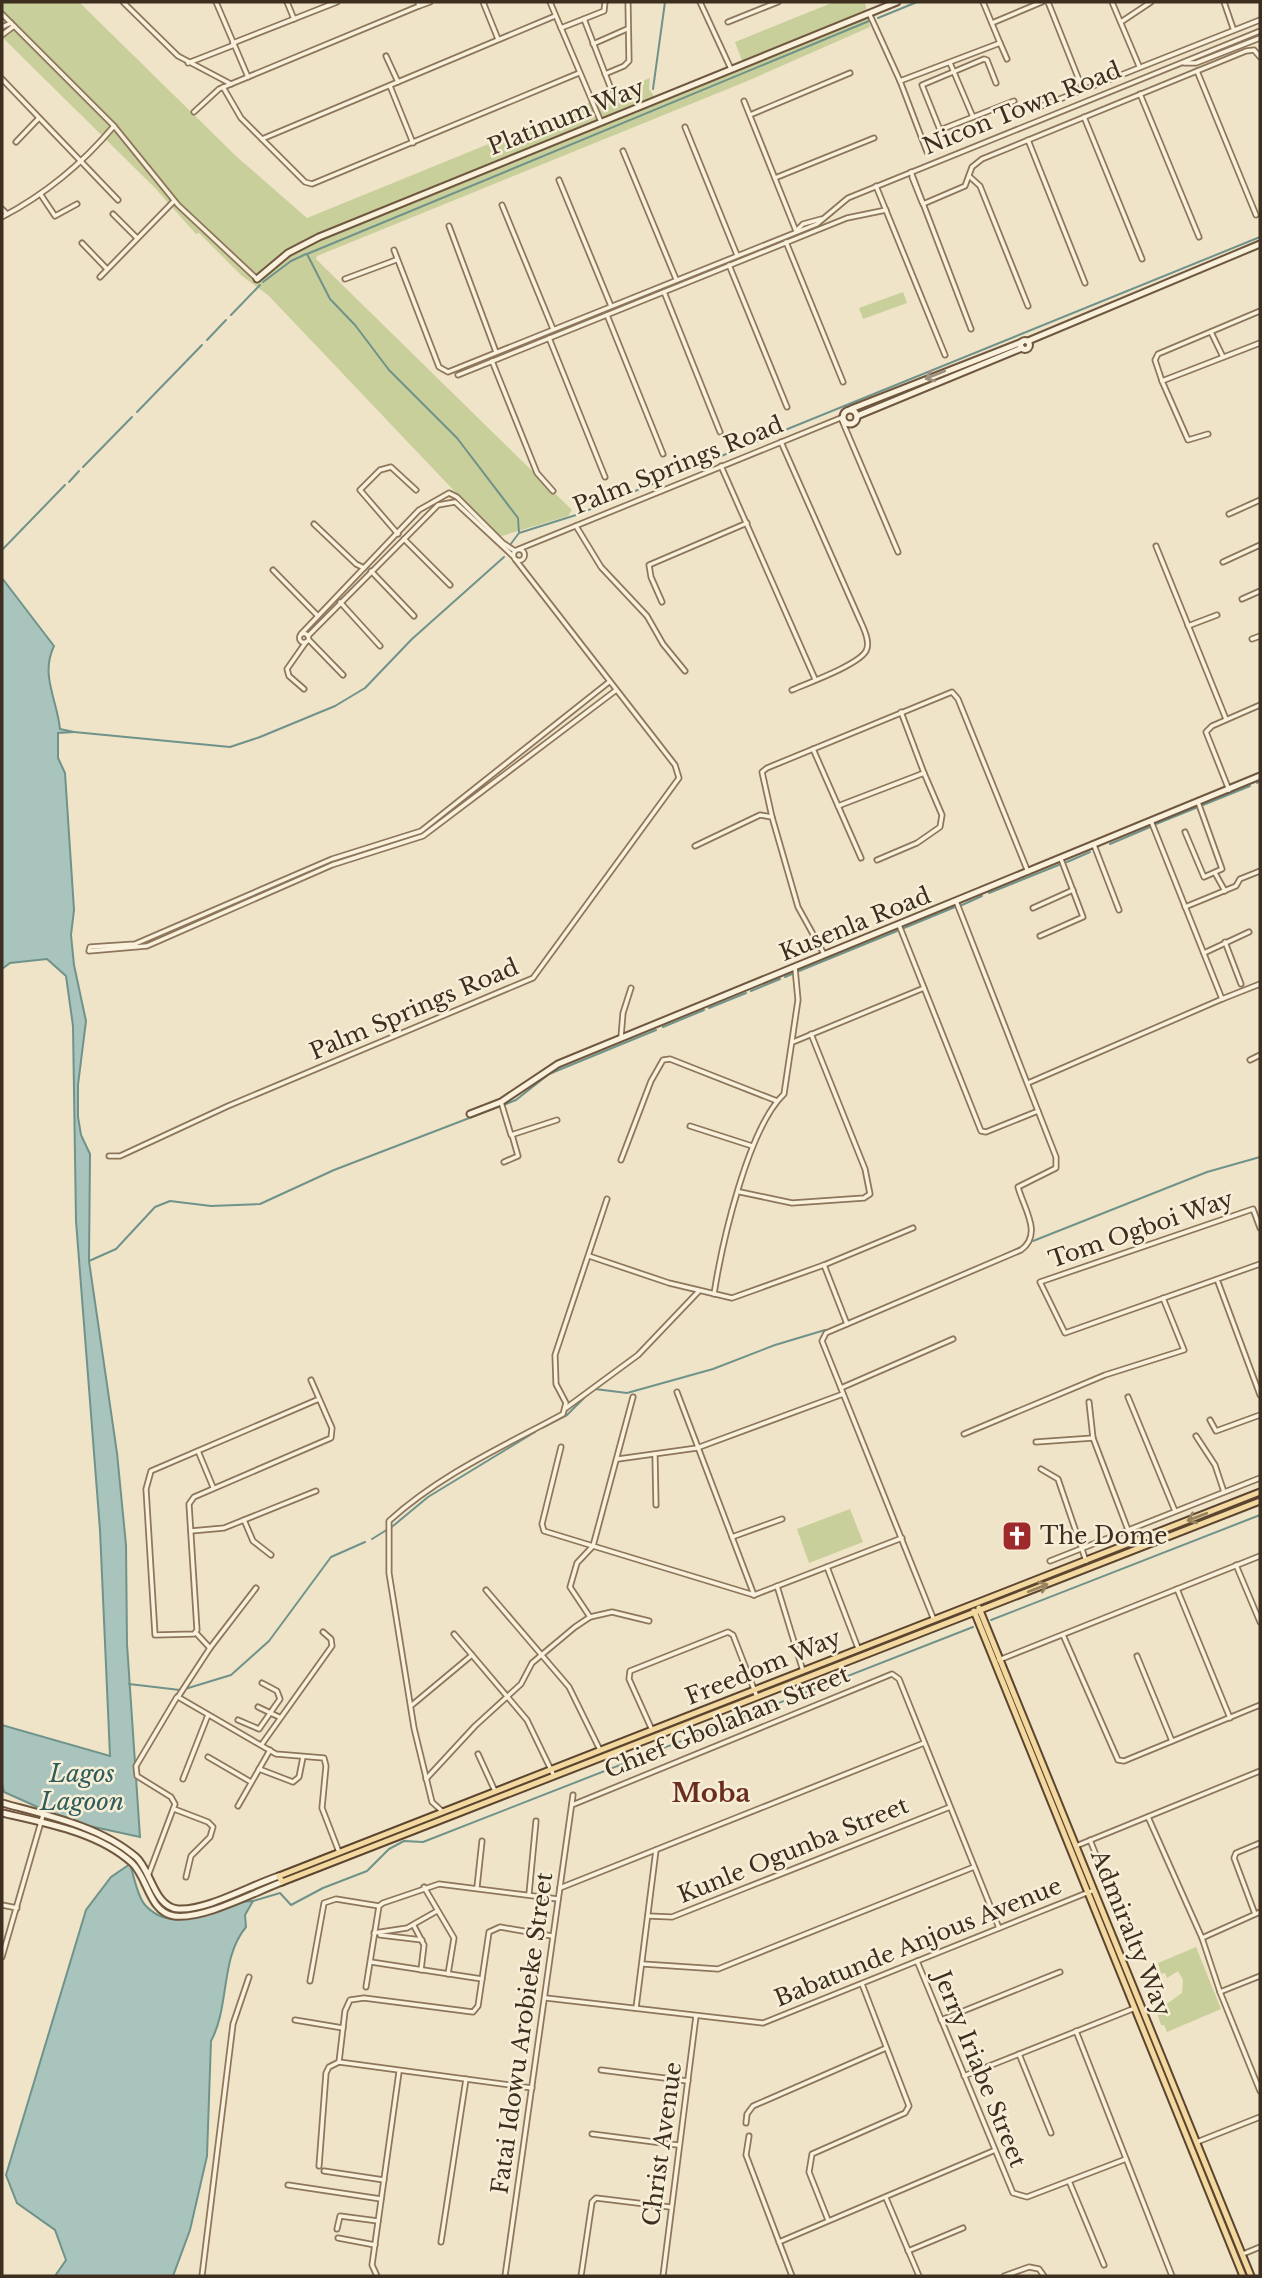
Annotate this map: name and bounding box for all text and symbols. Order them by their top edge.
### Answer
street label: Nicon Town Road [919,55,1125,161]
street label: Platinum Way [484,73,649,161]
one-way arrow [925,369,947,382]
street label: Palm Springs Road [569,410,787,520]
street label: Kusenla Road [775,881,935,967]
street label: Palm Springs Road [305,952,523,1066]
street label: Tom Ogboi Way [1045,1184,1237,1274]
one-way arrow [1186,1512,1208,1525]
church icon: The Dome [1000,1519,1034,1553]
place label: The Dome [1040,1522,1167,1550]
one-way arrow [1027,1580,1049,1593]
street label: Freedom Way [681,1623,845,1711]
street label: Chief Gbolahan Street [600,1660,854,1784]
water label: Lagos Lagoon [39,1759,124,1816]
district label: Moba [672,1777,750,1809]
street label: Kunle Ogunba Street [674,1791,913,1909]
street label: Admiralty Way [1084,1845,1177,2021]
street label: Fatai Idowu Arobieke Street [486,1870,559,2196]
street label: Babatunde Anjous Avenue [770,1871,1066,2013]
street label: Jerry Iriabe Street [927,1964,1032,2172]
street label: Christ Avenue [637,2060,687,2228]

